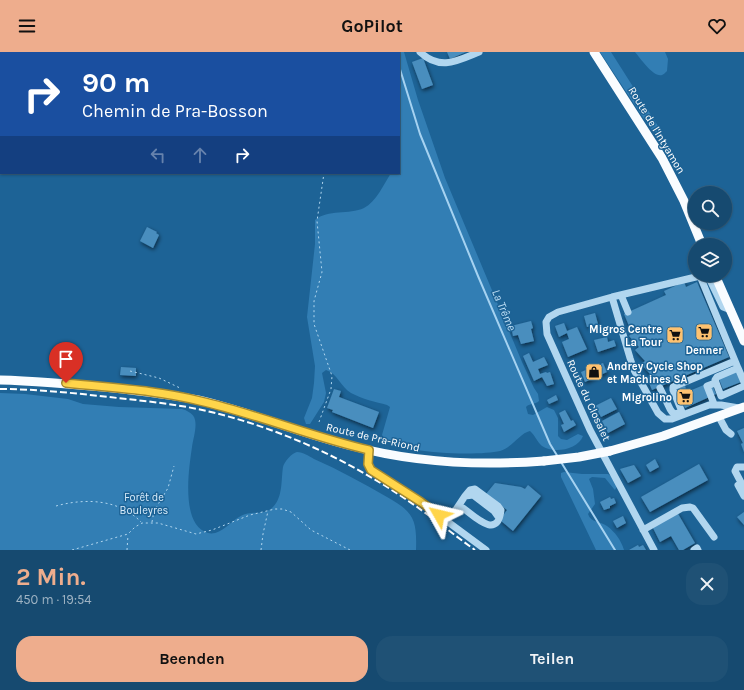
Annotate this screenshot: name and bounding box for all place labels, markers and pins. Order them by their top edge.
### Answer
supermarket icon: Denner [694,322,714,342]
place label: Migros Centre La Tour [589,323,663,349]
supermarket icon: Migros Centre La Tour [665,325,685,345]
pin [49,342,83,383]
place label: Denner [685,344,723,357]
place label: Andrey Cycle Shop et Machines SA [607,360,703,386]
shop icon: Andrey Cycle Shop et Machines SA [584,362,604,382]
supermarket icon: Migrolino [675,387,695,407]
place label: Migrolino [622,391,672,404]

